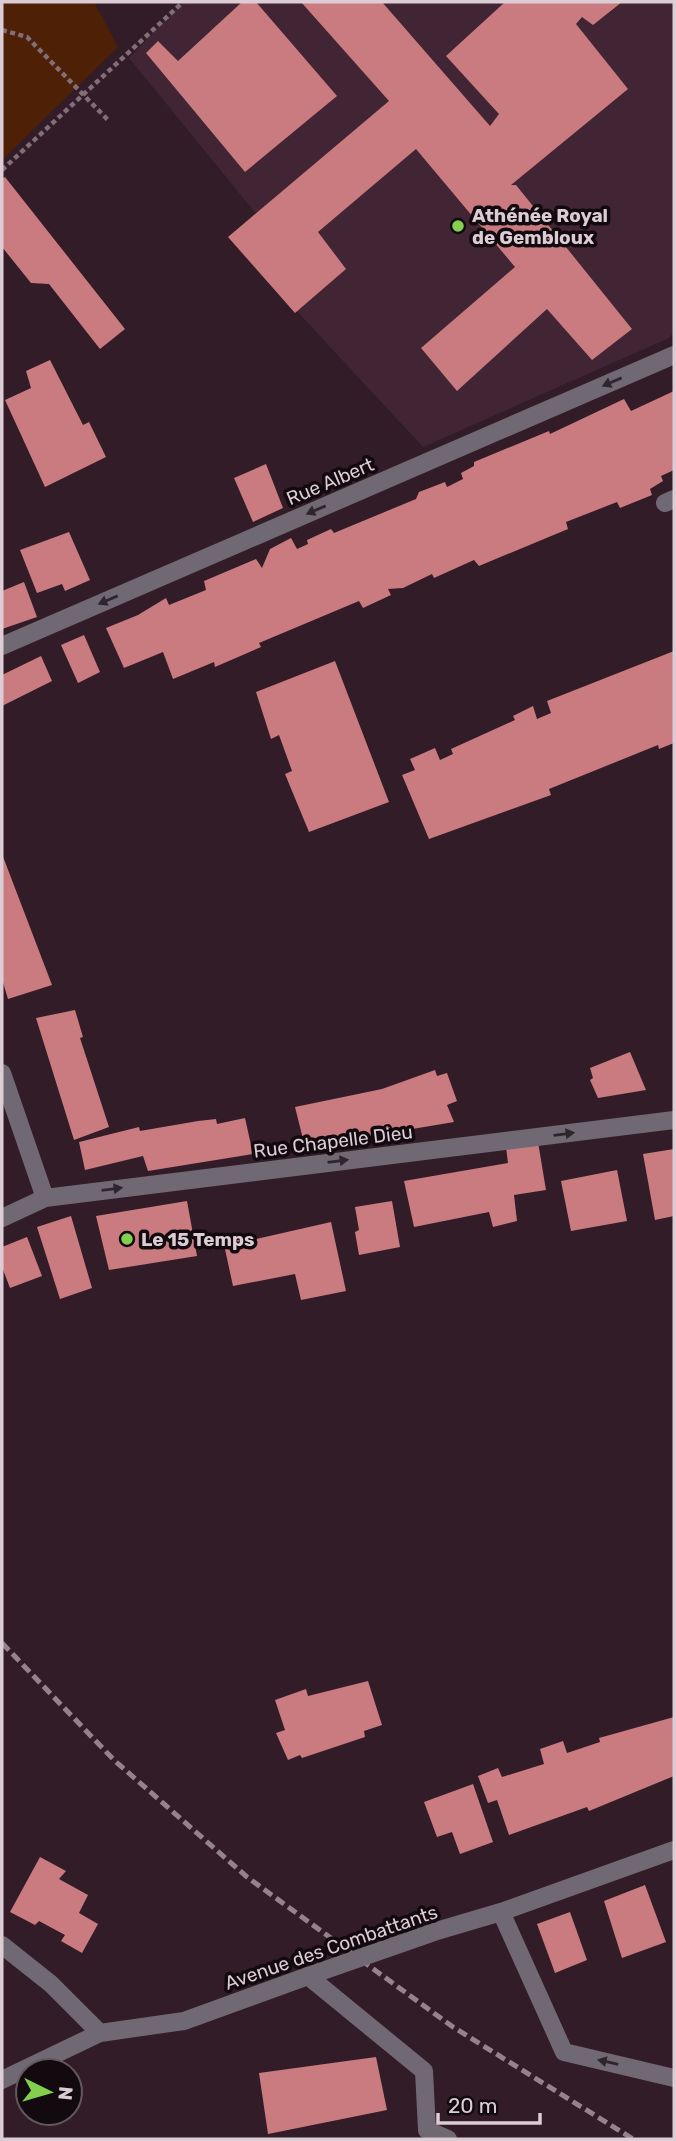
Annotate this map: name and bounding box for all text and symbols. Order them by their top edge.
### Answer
place label: Athénée Royal de Gembloux [472,204,608,249]
marker: Athénée Royal de Gembloux [450,218,466,234]
one-way arrow [601,377,622,388]
street label: Rue Albert [283,453,378,510]
one-way arrow [306,505,327,516]
one-way arrow [98,594,118,606]
street label: Rue Chapelle Dieu [252,1120,414,1163]
one-way arrow [553,1128,575,1139]
one-way arrow [327,1156,349,1167]
one-way arrow [101,1184,123,1195]
place label: Le 15 Temps [141,1228,254,1251]
marker: Le 15 Temps [119,1231,135,1247]
street label: Avenue des Combattants [222,1900,441,1995]
north arrow [14,2057,84,2127]
one-way arrow [597,2057,619,2068]
scale bar [438,2082,540,2126]
text: N [53,2086,77,2101]
text: 20 m [448,2093,497,2118]

